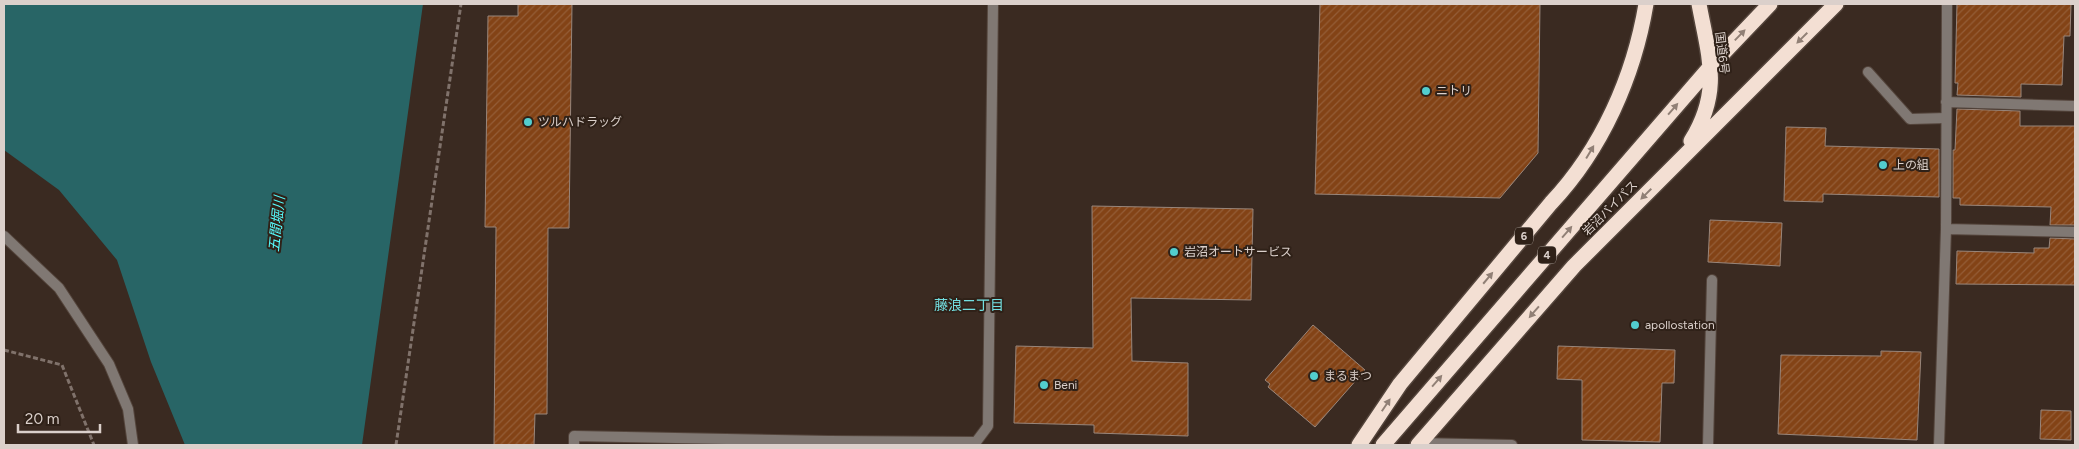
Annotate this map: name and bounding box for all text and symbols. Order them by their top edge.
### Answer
one-way arrow [1734,29,1746,41]
street label: 国道6号 [1712,31,1732,75]
one-way arrow [1796,32,1808,44]
place label: ニトリ [1436,84,1472,98]
marker: ニトリ [1420,85,1432,97]
one-way arrow [1667,103,1678,115]
place label: ツルハドラッグ [538,115,622,129]
marker: ツルハドラッグ [522,116,534,128]
one-way arrow [1585,145,1594,158]
place label: 上の組 [1893,158,1929,172]
marker: 上の組 [1877,159,1889,171]
street label: 岩沼バイパス [1580,178,1640,238]
one-way arrow [1640,188,1652,200]
water label: 五間堀川 [266,193,289,253]
one-way arrow [1561,225,1572,238]
road number: 6 [1515,228,1533,245]
place label: 岩沼オートサービス [1184,245,1292,259]
marker: 岩沼オートサービス [1168,246,1180,258]
road number: 4 [1538,246,1556,264]
one-way arrow [1482,272,1493,285]
district label: 藤浪二丁目 [934,297,1004,314]
one-way arrow [1528,305,1540,317]
place label: apollostation [1645,318,1715,332]
marker: apollostation [1629,319,1641,331]
place label: まるまつ [1324,369,1372,383]
marker: まるまつ [1308,370,1320,382]
one-way arrow [1432,375,1443,388]
place label: Beni [1054,378,1077,392]
marker: Beni [1038,379,1050,391]
one-way arrow [1381,398,1391,411]
scale bar [18,402,100,434]
text: 20 m [25,410,59,428]

